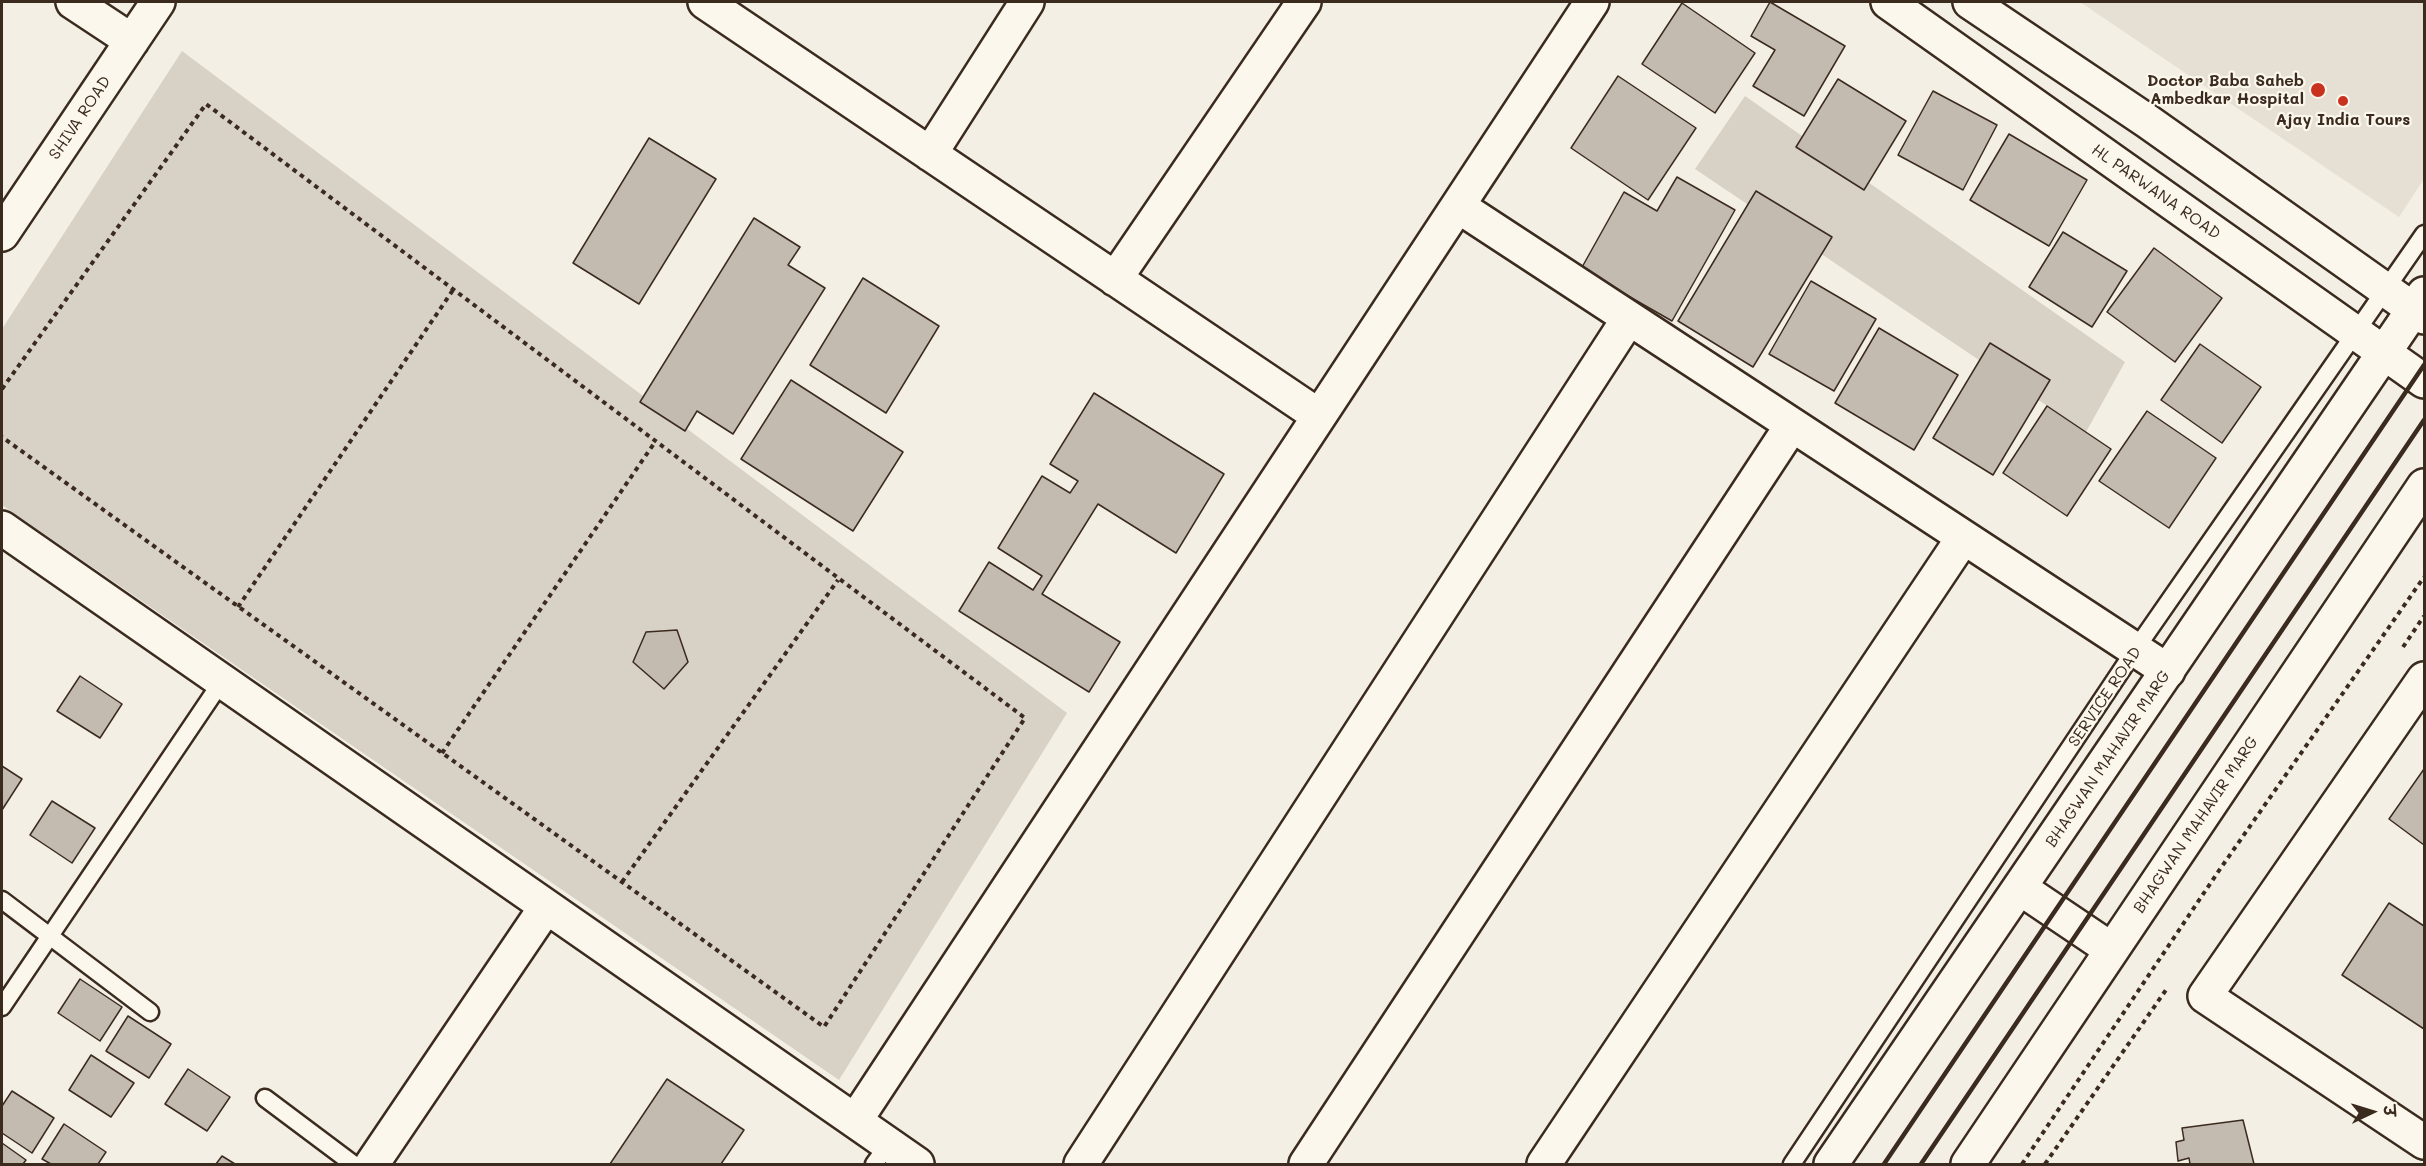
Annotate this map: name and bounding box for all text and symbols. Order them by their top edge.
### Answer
place label: Doctor Baba Saheb Ambedkar Hospital [2147,71,2304,109]
street label: SHIVA ROAD [45,73,115,163]
marker: Doctor Baba Saheb Ambedkar Hospital [2309,81,2327,99]
marker: Ajay India Tours [2336,94,2350,108]
place label: Ajay India Tours [2276,110,2410,130]
street label: HL PARWANA ROAD [2088,140,2224,244]
street label: SERVICE ROAD [2064,643,2146,751]
street label: BHAGWAN MAHAVIR MARG [2042,667,2174,851]
street label: BHAGWAN MAHAVIR MARG [2130,733,2262,917]
north arrow [2342,1082,2402,1142]
text: उ [2380,1105,2401,1117]

